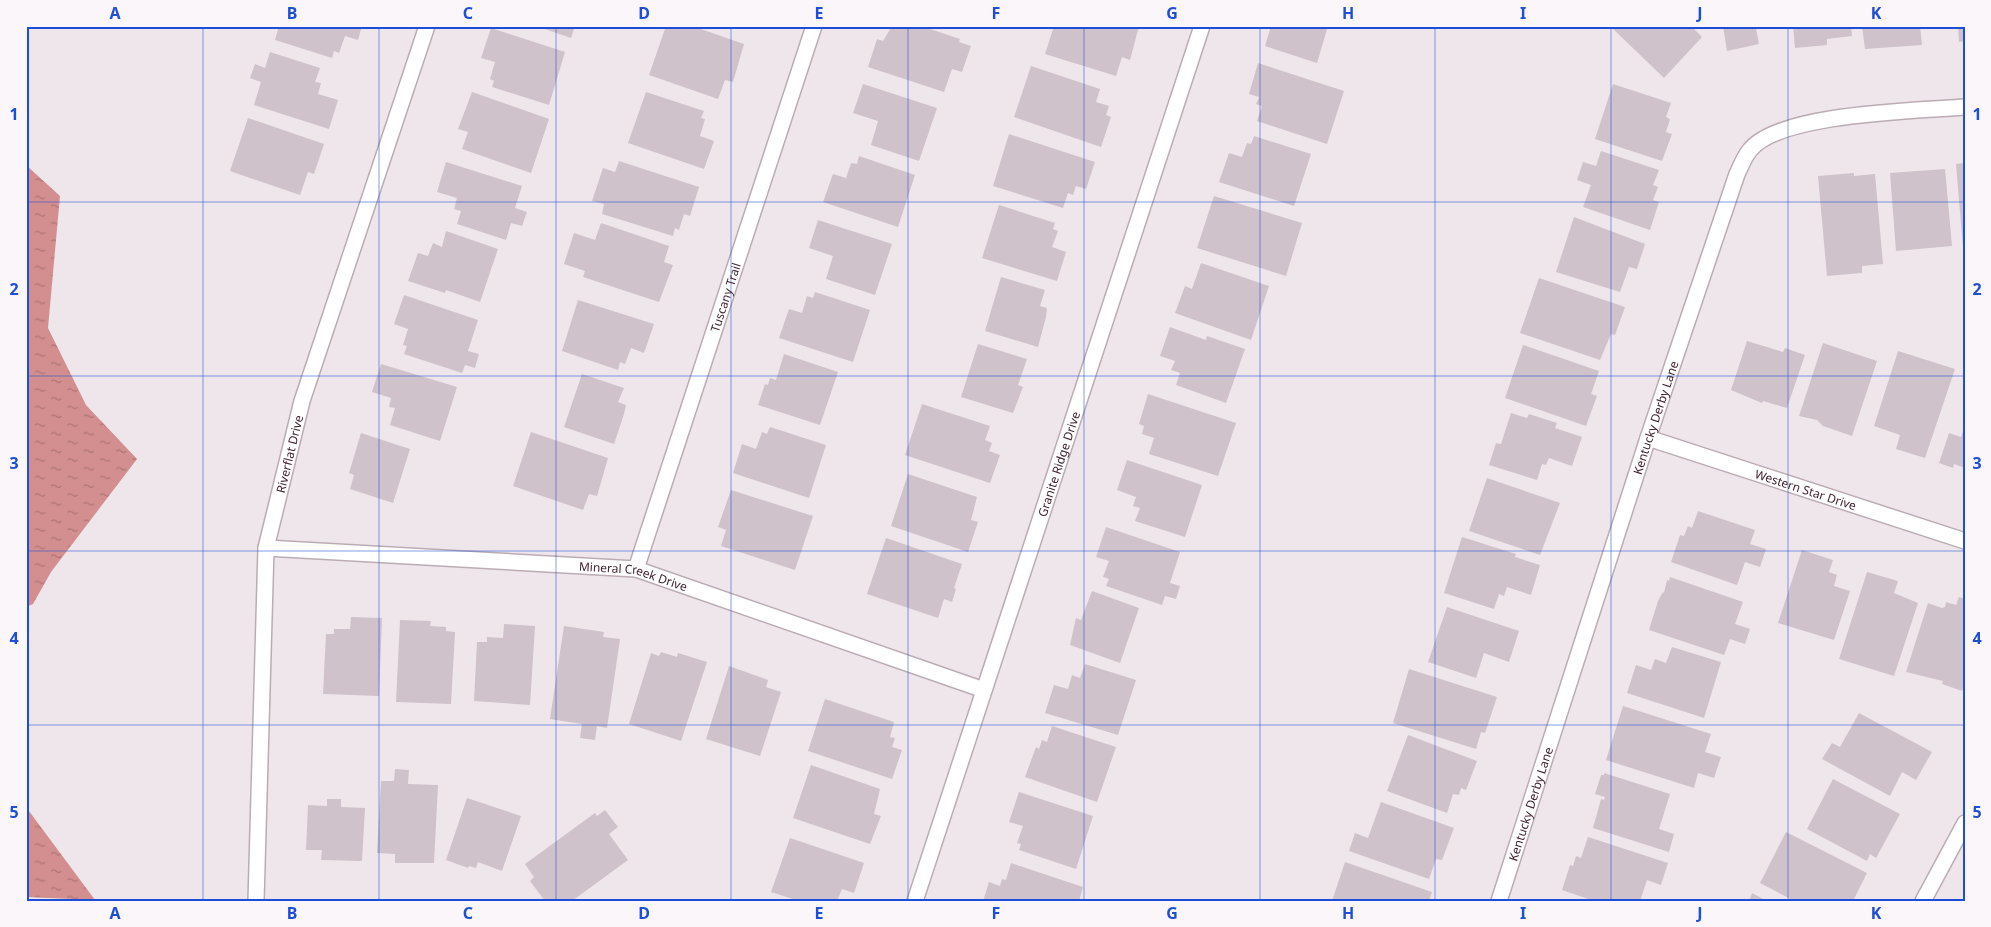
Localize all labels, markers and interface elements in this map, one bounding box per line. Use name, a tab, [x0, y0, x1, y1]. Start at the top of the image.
text: A	[109, 2, 121, 24]
text: B	[287, 2, 297, 24]
text: C	[463, 2, 473, 24]
text: D	[638, 2, 650, 24]
text: E	[815, 2, 824, 24]
text: F	[992, 2, 1000, 24]
text: G	[1166, 2, 1178, 24]
text: H	[1342, 2, 1354, 24]
text: I	[1520, 2, 1526, 24]
text: J	[1695, 2, 1703, 24]
text: K	[1871, 2, 1882, 24]
text: 1	[9, 103, 19, 125]
text: 1	[1972, 103, 1982, 125]
street label: Tuscany Trail	[706, 260, 744, 334]
text: 2	[9, 278, 19, 300]
text: 2	[1972, 278, 1982, 300]
street label: Kentucky Derby Lane	[1628, 358, 1682, 477]
street label: Granite Ridge Drive	[1033, 409, 1084, 519]
street label: Riverflat Drive	[271, 413, 307, 495]
text: 3	[9, 452, 19, 474]
text: 3	[1972, 452, 1982, 474]
street label: Western Star Drive	[1753, 465, 1859, 514]
street label: Mineral Creek Drive	[578, 557, 690, 595]
text: 4	[9, 627, 19, 649]
text: 4	[1972, 627, 1982, 649]
street label: Kentucky Derby Lane	[1504, 744, 1557, 863]
text: 5	[9, 801, 19, 823]
text: 5	[1972, 801, 1982, 823]
text: A	[109, 902, 121, 924]
text: B	[287, 902, 297, 924]
text: C	[463, 902, 473, 924]
text: D	[638, 902, 650, 924]
text: E	[815, 902, 824, 924]
text: F	[992, 902, 1000, 924]
text: G	[1166, 902, 1178, 924]
text: H	[1342, 902, 1354, 924]
text: I	[1520, 902, 1526, 924]
text: J	[1695, 902, 1703, 924]
text: K	[1871, 902, 1882, 924]

